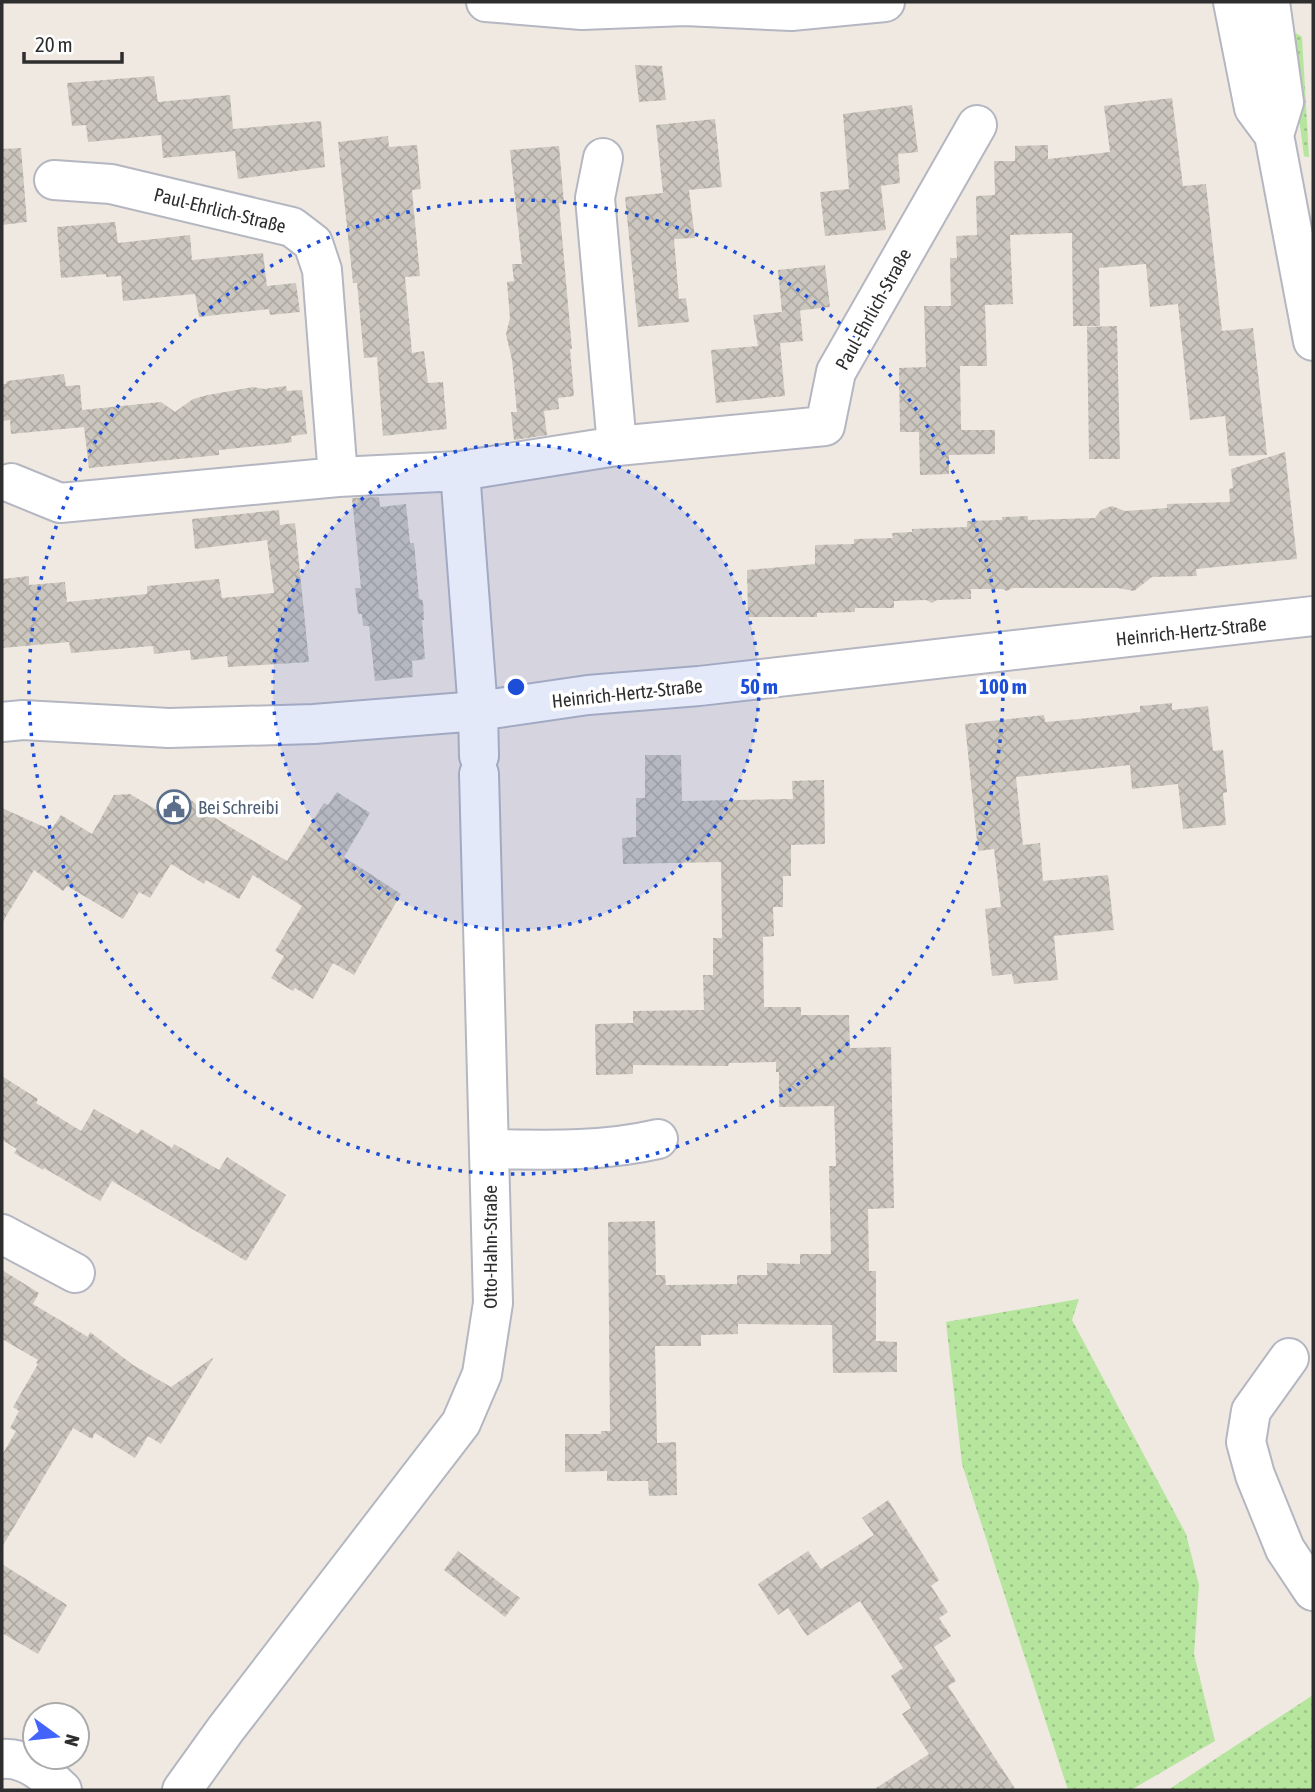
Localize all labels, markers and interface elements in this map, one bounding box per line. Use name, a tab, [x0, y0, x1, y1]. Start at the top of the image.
scale bar	[24, 21, 122, 65]
text: 20 m	[35, 32, 73, 56]
street label: Paul-Ehrlich-Straße	[152, 183, 288, 237]
street label: Paul-Ehrlich-Straße	[831, 245, 915, 373]
street label: Heinrich-Hertz-Straße	[1115, 612, 1267, 650]
street label: Heinrich-Hertz-Straße	[551, 674, 703, 712]
text: 50 m	[740, 674, 778, 698]
text: 100 m	[979, 674, 1027, 698]
centre of rings	[504, 675, 528, 699]
public building icon: Bei Schreibi	[155, 788, 193, 826]
place label: Bei Schreibi	[198, 796, 279, 818]
street label: Otto-Hahn-Straße	[479, 1185, 501, 1309]
north arrow	[21, 1701, 91, 1771]
text: N	[60, 1732, 84, 1749]

